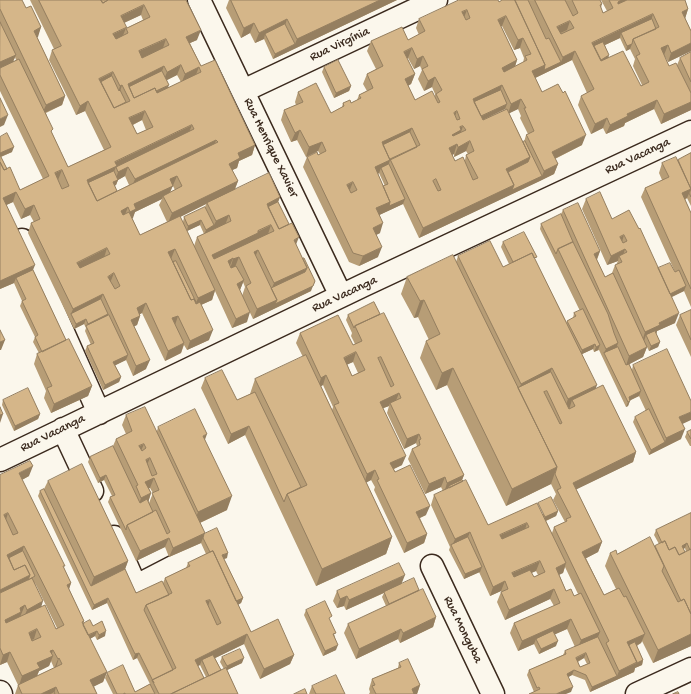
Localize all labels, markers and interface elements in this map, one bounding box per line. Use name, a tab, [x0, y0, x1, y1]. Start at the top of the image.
street label: Rua Virgínia	[308, 24, 372, 66]
street label: Rua Henrique Xavier	[239, 96, 301, 200]
street label: Rua Vacanga	[603, 135, 673, 179]
street label: Rua Vacanga	[310, 273, 380, 317]
street label: Rua Vacanga	[18, 412, 88, 456]
street label: Rua Monguba	[439, 594, 485, 666]

